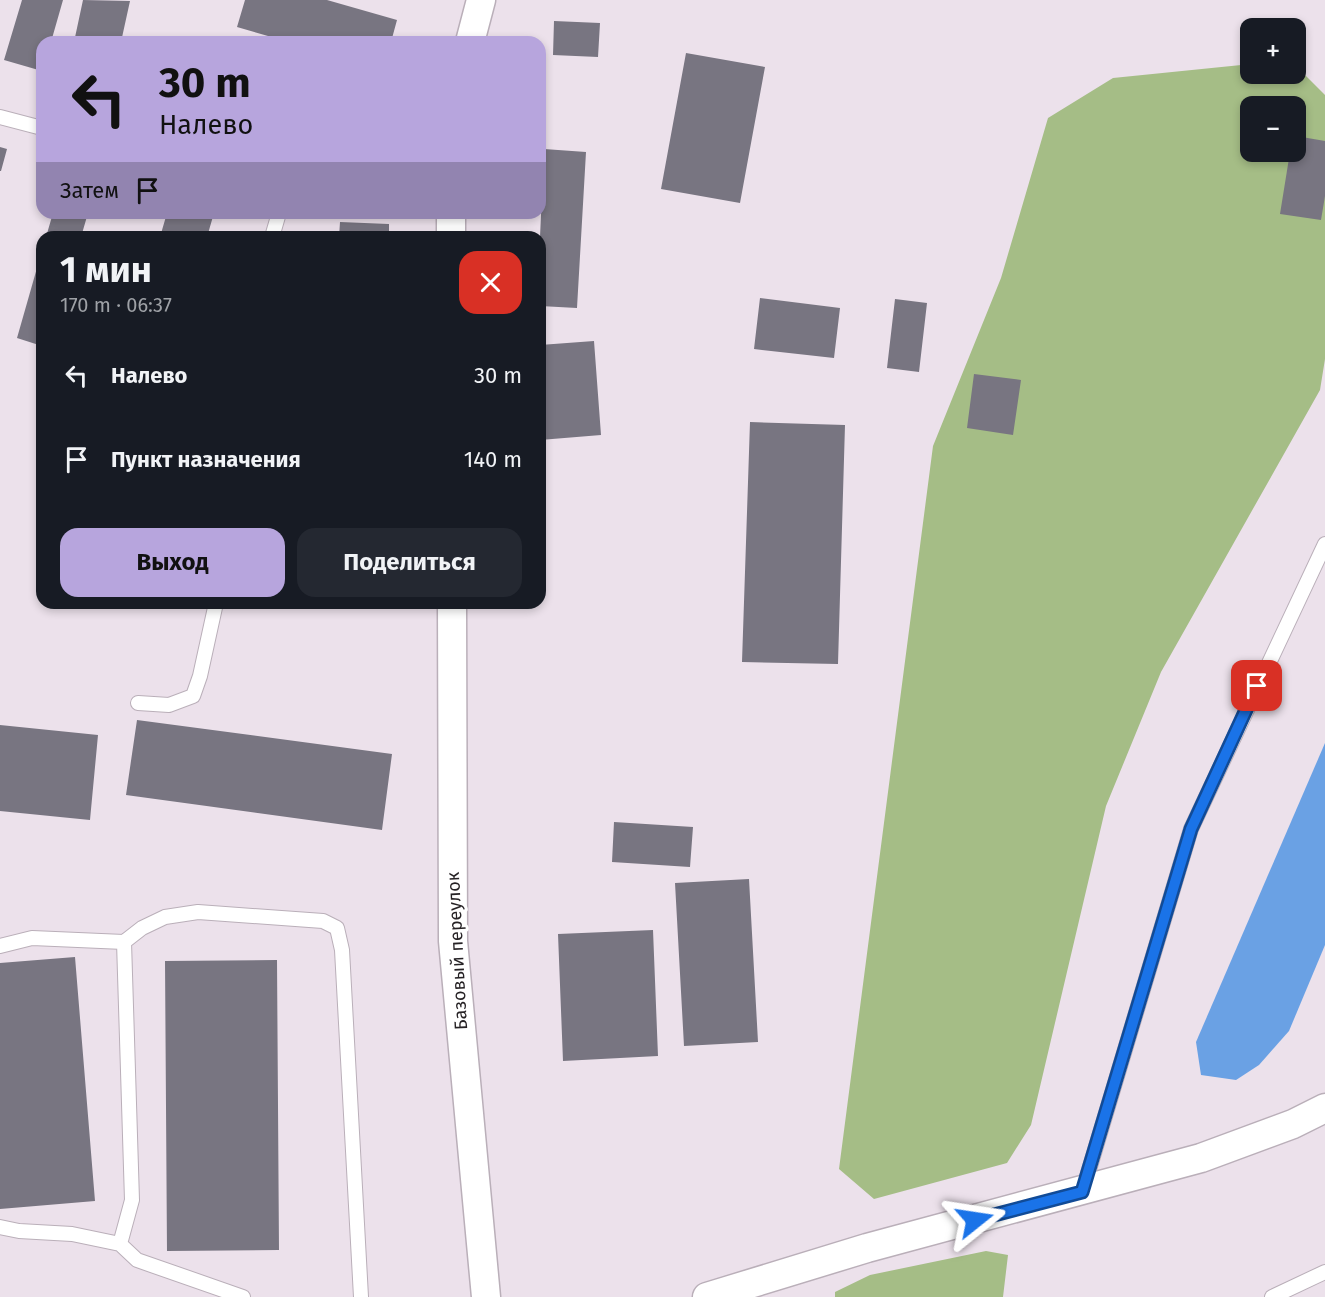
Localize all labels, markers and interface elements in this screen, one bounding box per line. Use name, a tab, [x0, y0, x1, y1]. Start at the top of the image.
map controls	[1240, 18, 1306, 162]
button: +	[1240, 18, 1306, 84]
text: 30 m	[159, 58, 251, 108]
icon: left	[60, 60, 138, 138]
button: −	[1240, 96, 1306, 162]
text: Налево	[159, 109, 253, 141]
icon: arrive	[131, 174, 164, 207]
text: Затем	[60, 177, 119, 204]
text: 1 мин	[60, 248, 152, 292]
button: close	[459, 251, 522, 314]
text: 170 m · 06:37	[60, 293, 172, 317]
icon: left	[60, 359, 93, 392]
text: Налево	[111, 362, 187, 389]
text: 30 m	[474, 362, 522, 389]
icon: arrive	[60, 443, 93, 476]
text: Пункт назначения	[111, 446, 301, 473]
text: 140 m	[464, 446, 522, 473]
button: Выход	[60, 528, 285, 597]
button: Поделиться	[297, 528, 522, 597]
pin	[1231, 660, 1282, 711]
icon: arrive	[1240, 669, 1273, 702]
street label: Базовый переулок	[442, 871, 472, 1031]
position arrow	[943, 1188, 1007, 1252]

